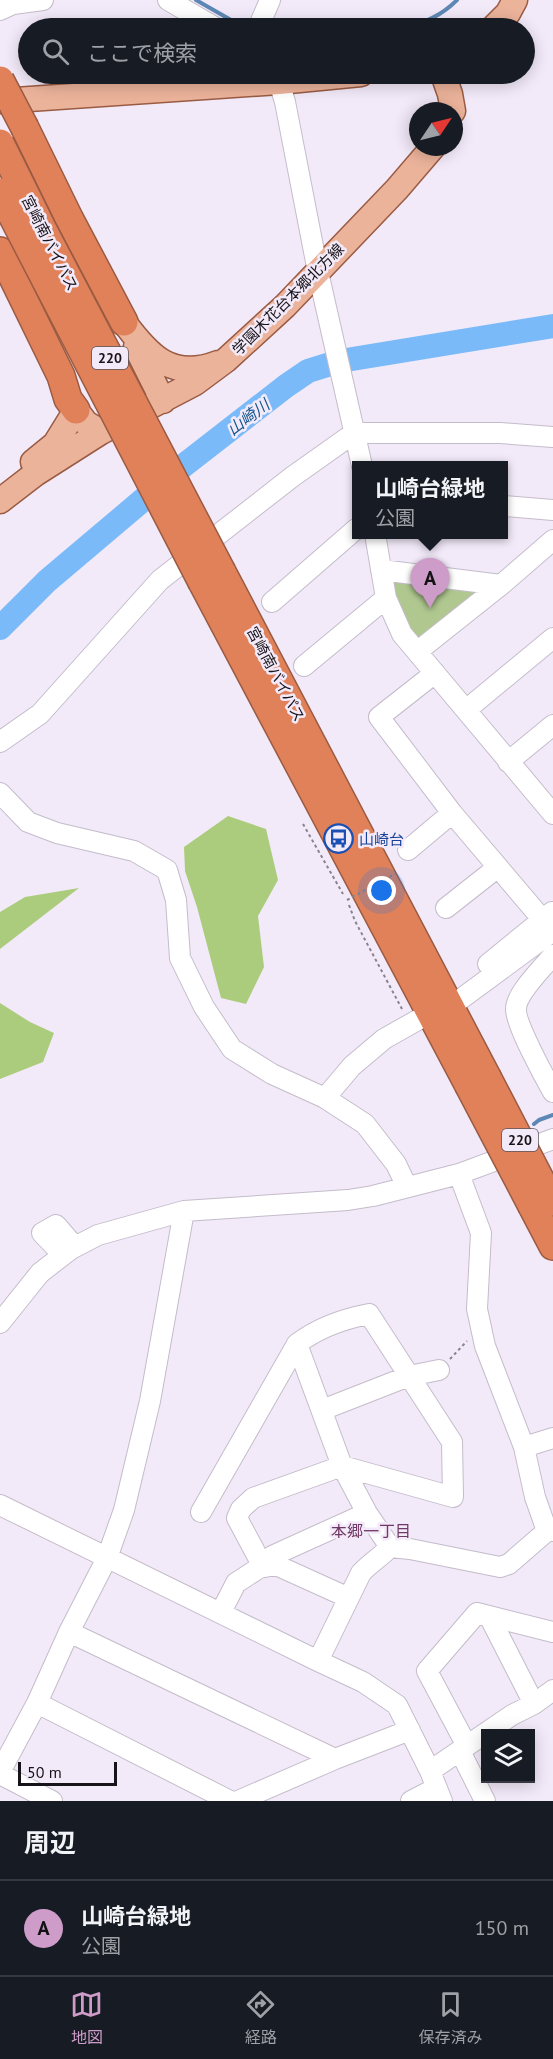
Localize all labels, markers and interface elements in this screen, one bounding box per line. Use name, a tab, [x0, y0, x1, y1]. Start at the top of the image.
search box	[18, 18, 535, 84]
icon: search	[39, 35, 72, 68]
text: ここで検索	[87, 39, 197, 67]
north arrow	[409, 102, 463, 156]
street label: 宮崎南バイパス	[18, 192, 82, 294]
street label: 学園木花台本郷北方線	[228, 239, 348, 359]
road number: 220	[92, 347, 128, 369]
water label: 山崎川	[223, 393, 275, 439]
popup	[352, 461, 508, 539]
text: 山崎台緑地	[375, 474, 485, 502]
text: 公園	[375, 505, 415, 531]
pin: A	[410, 558, 450, 608]
street label: 宮崎南バイパス	[243, 623, 309, 725]
bus stop icon: 山崎台	[322, 823, 354, 855]
place label: 山崎台	[359, 830, 404, 849]
your location	[367, 876, 396, 905]
road number: 220	[502, 1129, 538, 1151]
district label: 本郷一丁目	[331, 1521, 411, 1541]
map controls	[481, 1729, 535, 1783]
button: layers	[481, 1729, 535, 1783]
scale bar	[18, 1759, 117, 1786]
text: 50 m	[27, 1762, 62, 1782]
text: 周辺	[24, 1826, 76, 1859]
text: 山崎台緑地	[81, 1902, 191, 1930]
text: A	[37, 1915, 50, 1941]
text: 150 m	[475, 1915, 529, 1941]
text: 公園	[81, 1933, 121, 1959]
tab: 地図	[70, 1988, 103, 2048]
tab: 経路	[244, 1988, 277, 2048]
tab: 保存済み	[418, 1988, 482, 2048]

